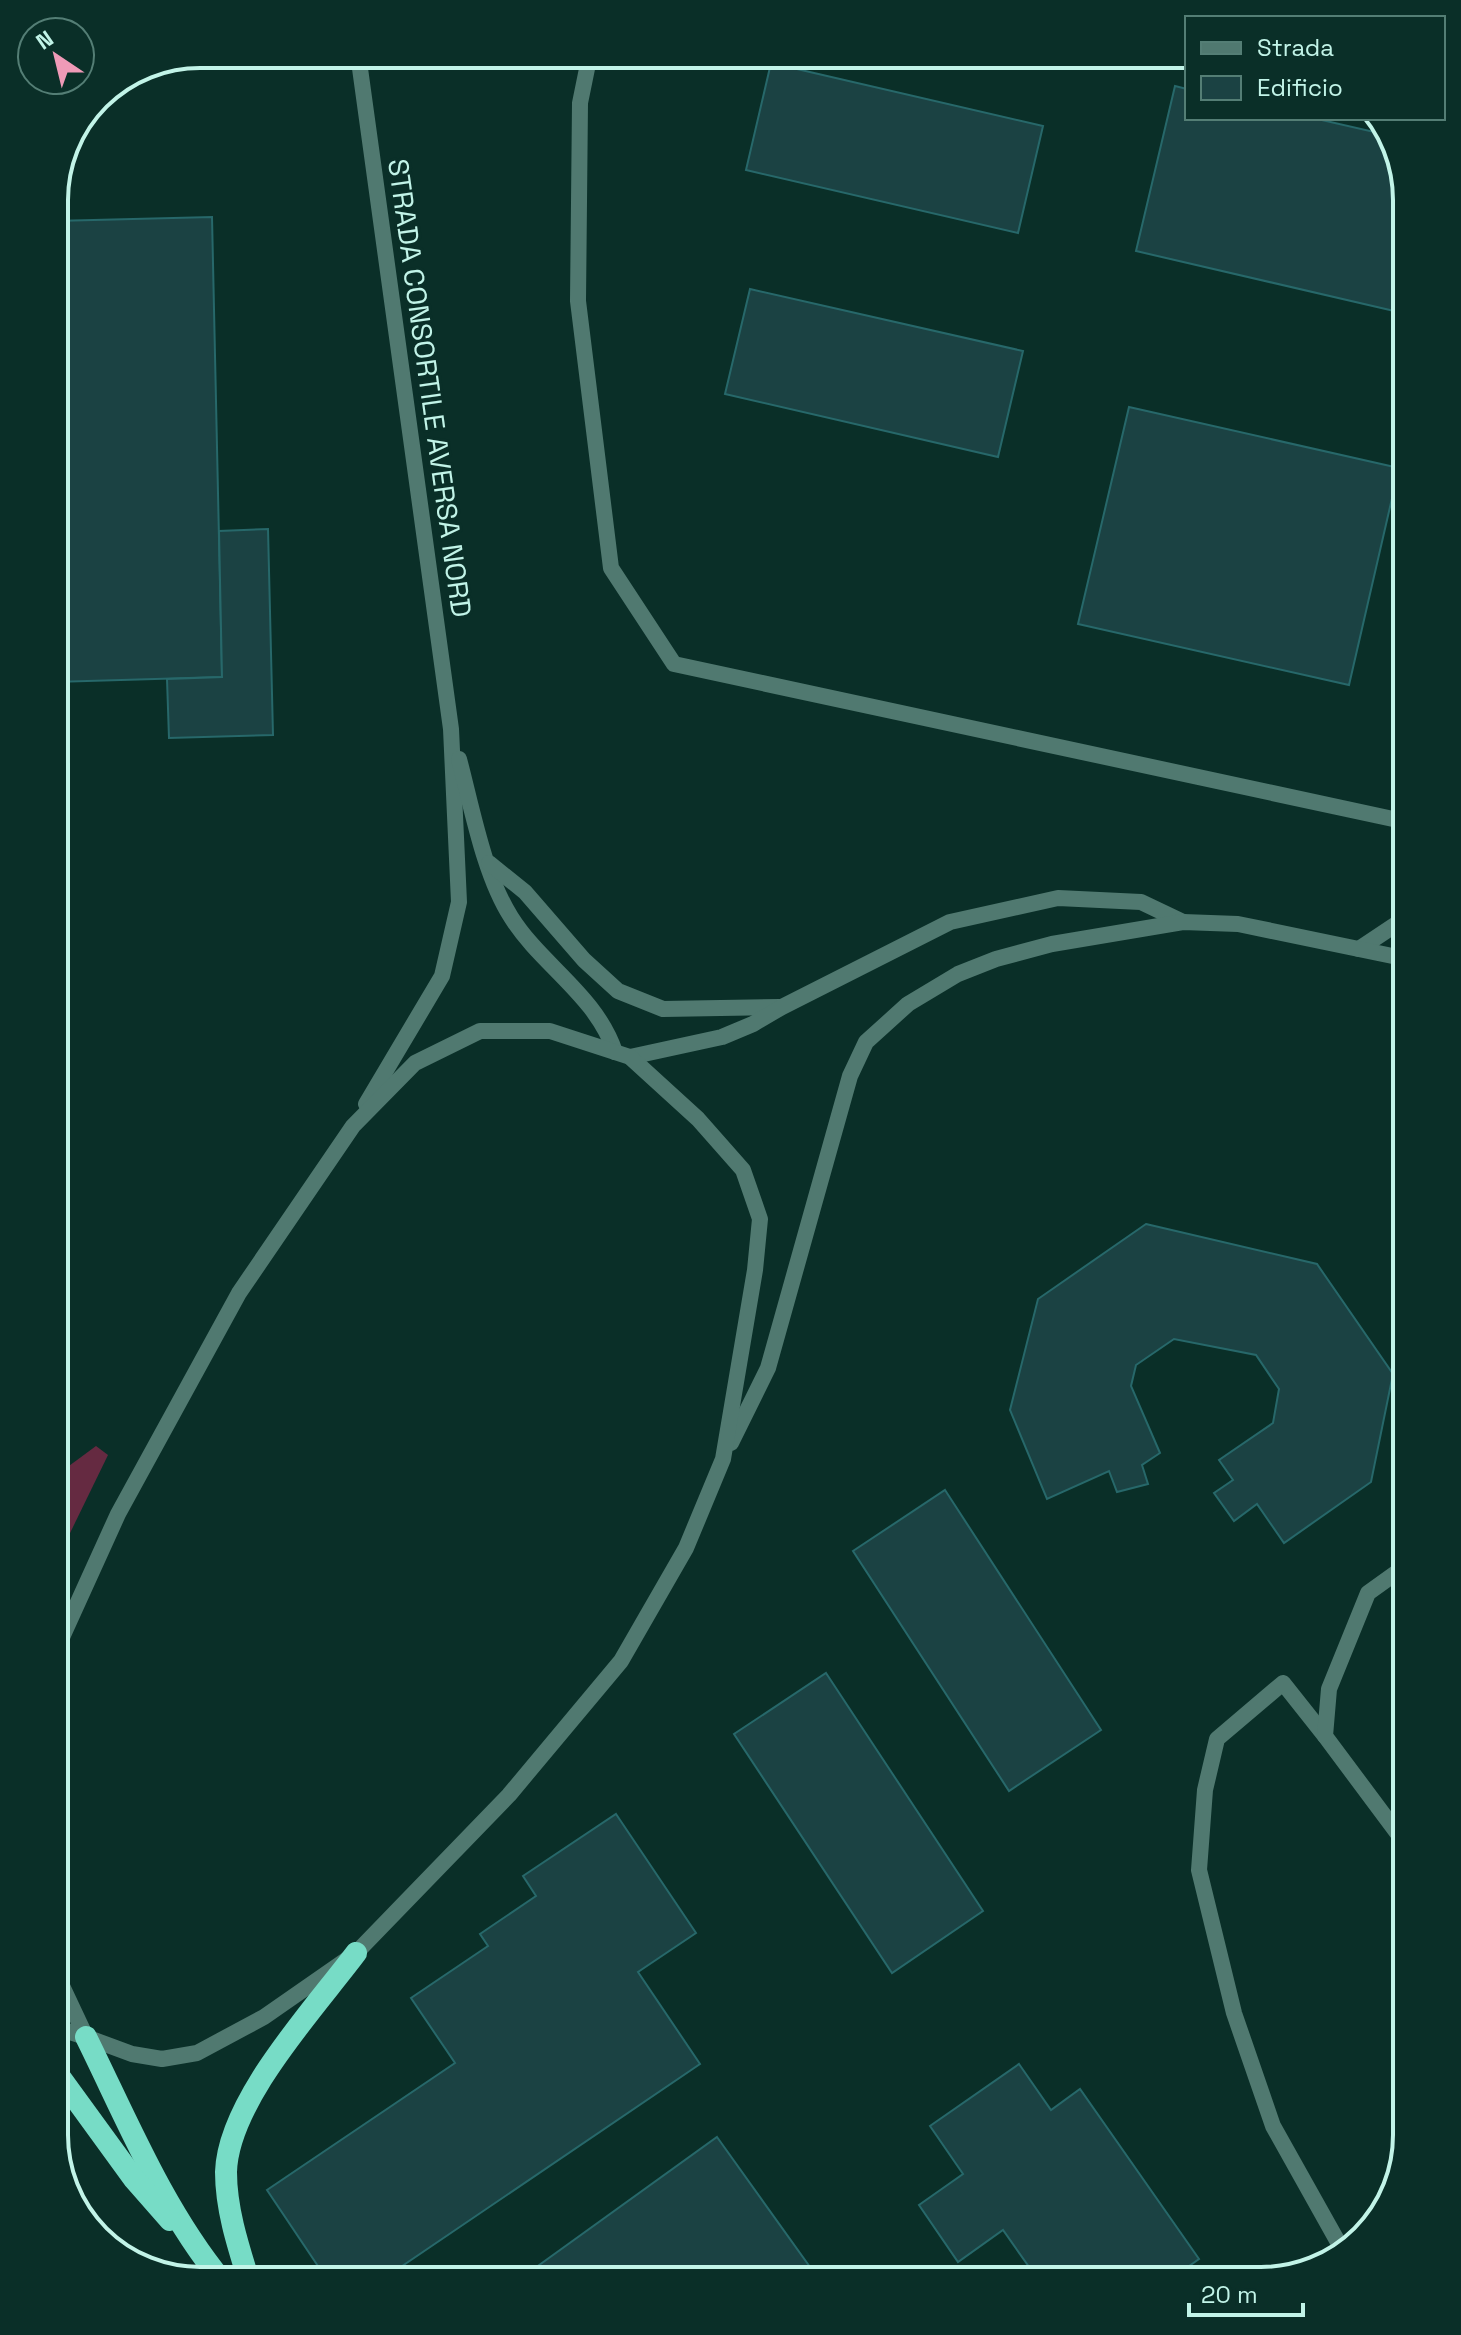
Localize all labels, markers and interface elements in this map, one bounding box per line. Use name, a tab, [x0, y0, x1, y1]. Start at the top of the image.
north arrow	[16, 16, 96, 96]
legend	[1185, 16, 1445, 120]
text: N	[30, 24, 59, 55]
text: Strada	[1257, 32, 1334, 63]
text: Edificio	[1257, 72, 1343, 103]
street label: STRADA CONSORTILE AVERSA NORD	[380, 156, 480, 620]
scale bar	[1189, 2267, 1303, 2317]
text: 20 m	[1201, 2279, 1258, 2310]

